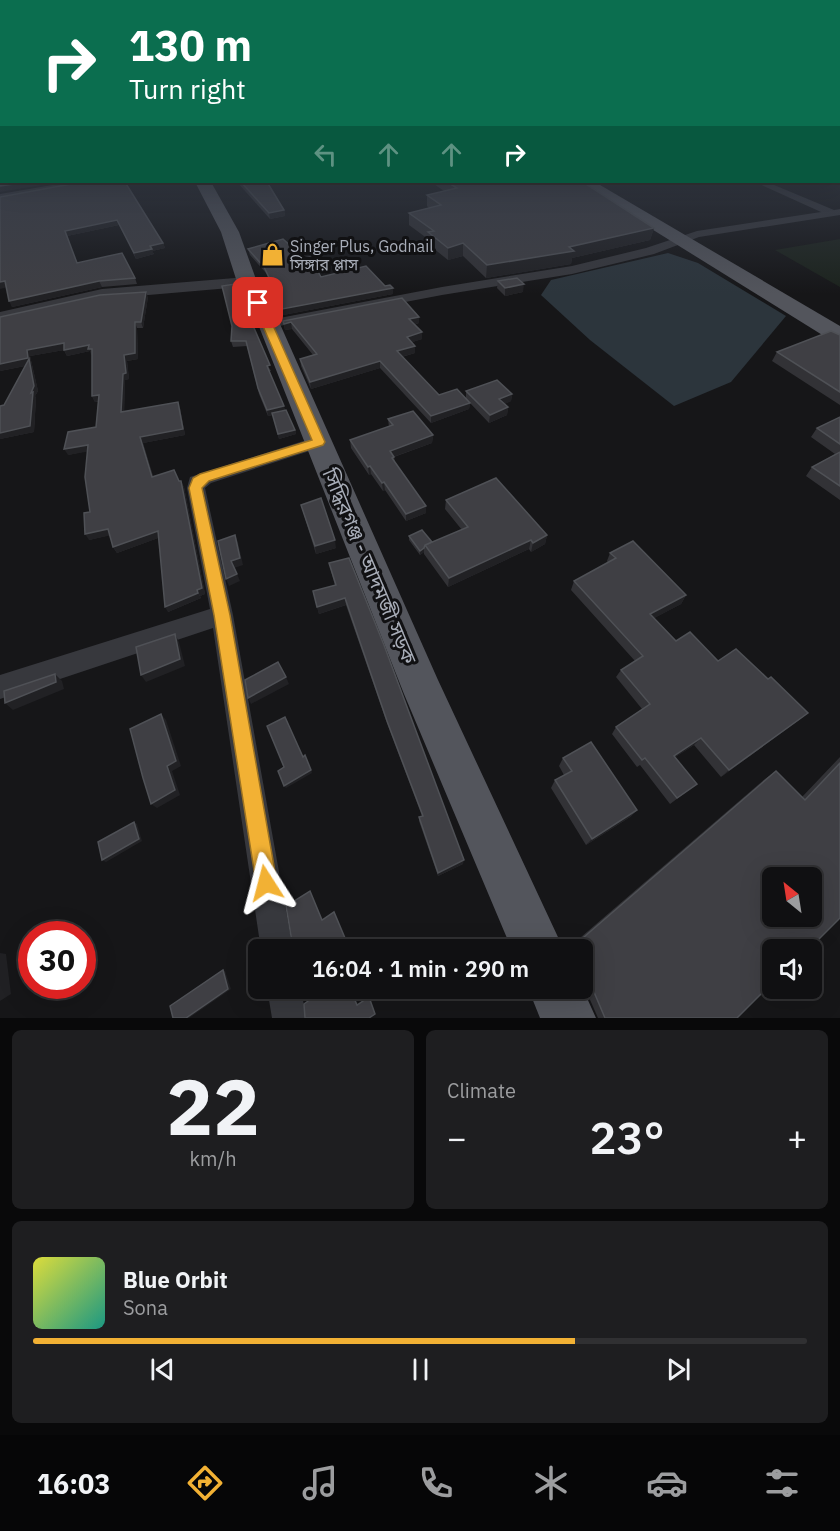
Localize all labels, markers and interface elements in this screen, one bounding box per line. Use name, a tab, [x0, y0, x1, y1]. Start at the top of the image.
text: 130 m	[129, 18, 252, 73]
icon: right	[30, 24, 108, 102]
text: Turn right	[129, 71, 246, 106]
icon: left	[309, 138, 342, 171]
icon: ahead	[372, 138, 405, 171]
icon: ahead	[435, 138, 468, 171]
icon: right	[498, 138, 531, 171]
place label: Singer Plus, Godnail সিঙ্গার প্লাস	[289, 236, 434, 274]
shop icon: Singer Plus, Godnail সিঙ্গার প্লাস	[259, 242, 285, 268]
pin	[232, 277, 283, 328]
icon: arrive	[241, 286, 274, 319]
street label: সিদ্ধিরগঞ্জ - আদমজী সড়ক	[316, 463, 424, 669]
position arrow	[234, 851, 298, 915]
north arrow	[762, 867, 822, 927]
map controls	[762, 867, 822, 999]
speed limit sign: 30	[18, 921, 96, 999]
button: sound	[762, 939, 822, 999]
text: 16:04 · 1 min · 290 m	[312, 954, 529, 983]
text: 22	[166, 1055, 260, 1156]
text: Climate	[447, 1077, 516, 1104]
text: 23°	[589, 1108, 665, 1166]
text: −	[447, 1116, 467, 1159]
text: +	[787, 1116, 807, 1159]
text: km/h	[189, 1145, 237, 1172]
text: Blue Orbit	[123, 1265, 228, 1294]
text: Sona	[123, 1294, 168, 1321]
icon: previous	[146, 1353, 179, 1386]
icon: pause	[404, 1353, 437, 1386]
icon: next	[662, 1353, 695, 1386]
icon: directions	[184, 1462, 226, 1504]
icon: music	[299, 1462, 341, 1504]
icon: phone	[415, 1462, 457, 1504]
icon: climate	[530, 1462, 572, 1504]
icon: car	[646, 1462, 688, 1504]
icon: filters	[761, 1462, 803, 1504]
text: 16:03	[37, 1466, 110, 1501]

